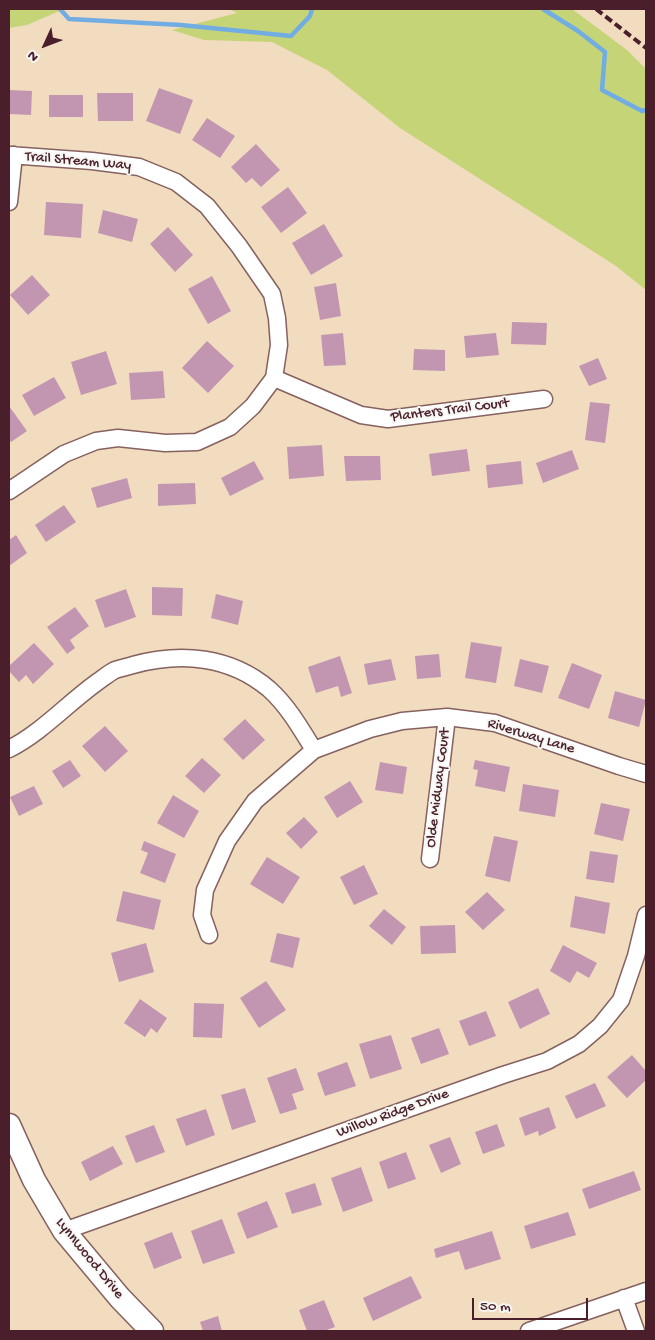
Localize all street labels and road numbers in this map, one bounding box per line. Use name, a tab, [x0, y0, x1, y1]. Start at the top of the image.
street label: Trail Stream Way	[24, 148, 132, 176]
street label: Planters Trail Court	[390, 395, 510, 427]
street label: Riverway Lane	[485, 715, 577, 759]
street label: Olde Midway Court	[423, 727, 455, 849]
street label: Willow Ridge Drive	[334, 1085, 452, 1143]
street label: Lynnwood Drive	[51, 1215, 127, 1303]

